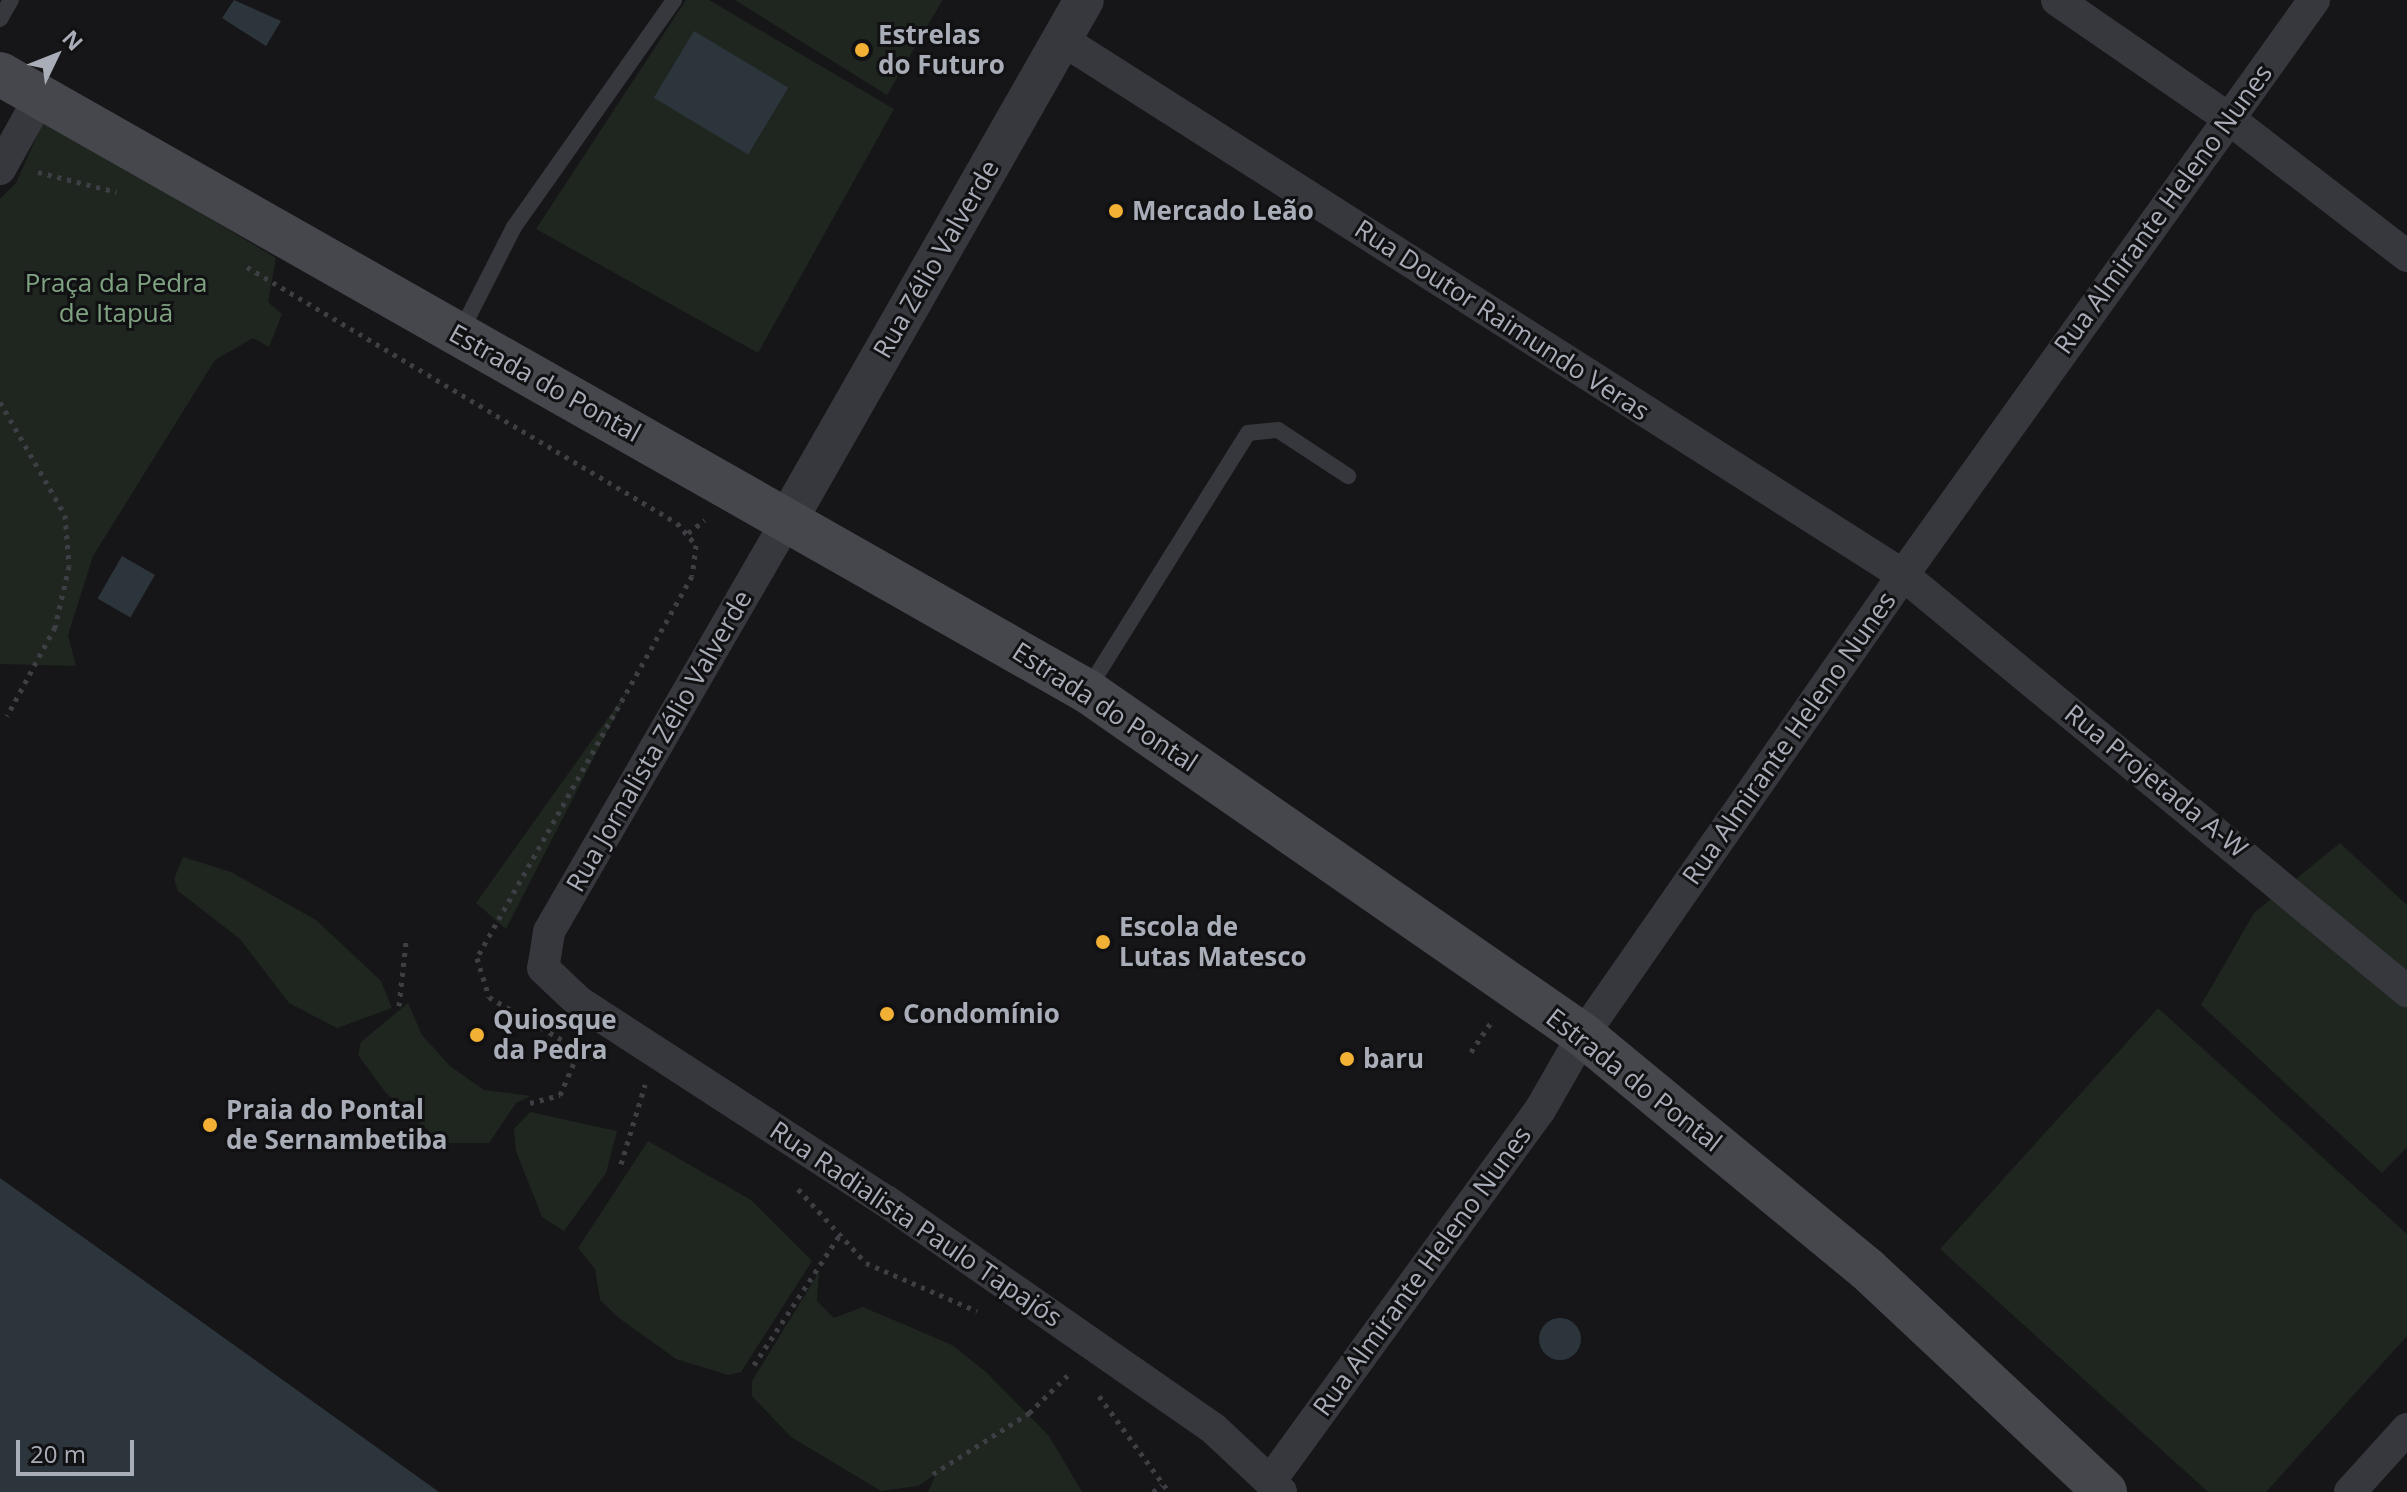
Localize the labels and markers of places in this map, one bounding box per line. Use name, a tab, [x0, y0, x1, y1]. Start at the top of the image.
place label: Estrelas do Futuro	[878, 19, 1005, 80]
marker: Estrelas do Futuro	[853, 41, 871, 59]
place label: Mercado Leão	[1132, 195, 1314, 227]
marker: Mercado Leão	[1107, 202, 1125, 220]
place label: Escola de Lutas Matesco	[1119, 911, 1307, 972]
marker: Escola de Lutas Matesco	[1094, 933, 1112, 951]
place label: Condomínio	[903, 998, 1060, 1030]
place label: Quiosque da Pedra	[493, 1004, 617, 1066]
marker: Condomínio	[878, 1005, 896, 1023]
marker: Quiosque da Pedra	[468, 1026, 486, 1044]
place label: baru	[1363, 1043, 1424, 1075]
marker: baru	[1338, 1050, 1356, 1068]
place label: Praia do Pontal de Sernambetiba	[226, 1094, 448, 1156]
marker: Praia do Pontal de Sernambetiba	[201, 1116, 219, 1134]

